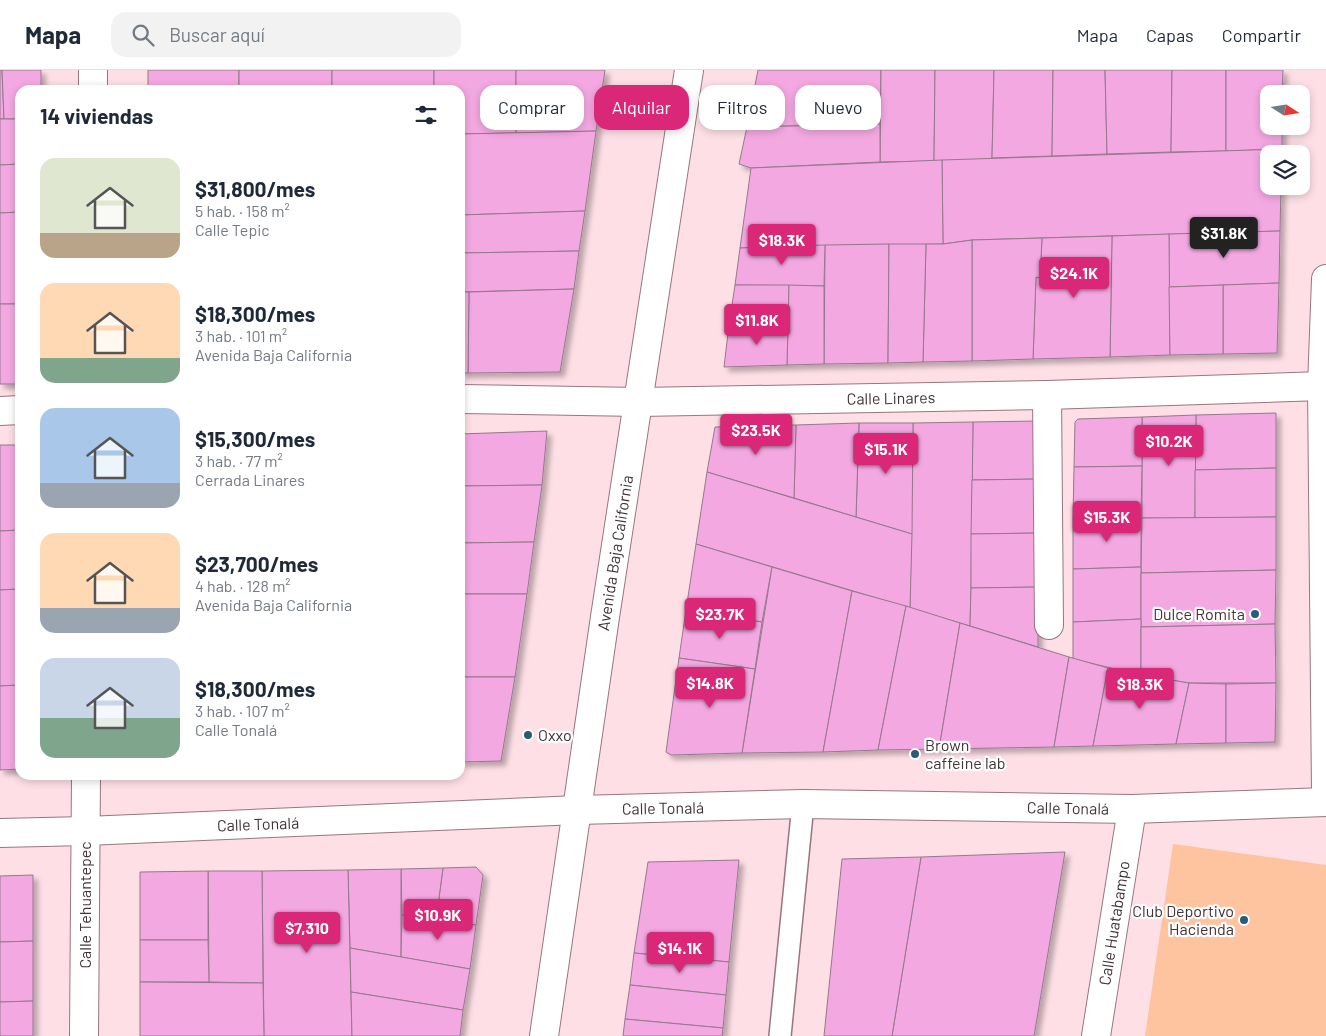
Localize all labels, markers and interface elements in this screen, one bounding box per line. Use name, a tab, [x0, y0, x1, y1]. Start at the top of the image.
search box	[111, 12, 461, 57]
text: Mapa	[25, 20, 81, 49]
icon: search	[129, 21, 157, 49]
text: Buscar aquí	[169, 23, 265, 46]
text: Mapa	[1077, 24, 1118, 46]
text: Capas	[1146, 24, 1194, 46]
text: Compartir	[1222, 24, 1301, 46]
chip: Comprar	[480, 85, 584, 130]
chip: Alquilar	[594, 85, 689, 130]
chip: Filtros	[699, 85, 785, 130]
chip: Nuevo	[795, 85, 881, 130]
north arrow	[1260, 85, 1310, 135]
map controls	[1260, 85, 1310, 195]
icon: filters	[412, 101, 440, 129]
text: 14 viviendas	[40, 103, 153, 128]
button: layers	[1260, 145, 1310, 195]
text: $31,800/mes	[195, 176, 315, 201]
icon: home	[80, 178, 140, 238]
text: 5 hab. · 158 m²	[195, 201, 290, 220]
pin: $31.8K	[1183, 216, 1265, 259]
text: Calle Tepic	[195, 220, 270, 239]
text: $31.8K	[1201, 223, 1247, 242]
pin: $18.3K	[741, 224, 823, 266]
text: $18.3K	[759, 230, 805, 249]
pin: $24.1K	[1033, 256, 1115, 299]
text: $24.1K	[1050, 263, 1098, 282]
text: $18,300/mes	[195, 301, 315, 326]
icon: home	[80, 303, 140, 363]
pin: $11.8K	[716, 304, 798, 346]
text: $11.8K	[735, 310, 779, 329]
text: 3 hab. · 101 m²	[195, 326, 287, 345]
text: Avenida Baja California	[195, 345, 352, 364]
street label: Calle Linares	[847, 387, 935, 408]
pin: $23.5K	[715, 414, 797, 456]
text: $23.5K	[731, 420, 781, 439]
pin: $10.2K	[1128, 424, 1210, 467]
text: $15,300/mes	[195, 426, 315, 451]
icon: home	[80, 428, 140, 488]
text: $10.2K	[1145, 431, 1193, 450]
pin: $15.1K	[845, 432, 927, 475]
text: $15.1K	[864, 439, 908, 458]
text: 3 hab. · 77 m²	[195, 451, 283, 470]
text: Cerrada Linares	[195, 470, 305, 489]
street label: Avenida Baja California	[593, 474, 636, 632]
pin: $15.3K	[1066, 500, 1148, 543]
text: $15.3K	[1084, 507, 1130, 526]
text: $23,700/mes	[195, 551, 318, 576]
icon: home	[80, 553, 140, 613]
text: 4 hab. · 128 m²	[195, 576, 291, 595]
text: Avenida Baja California	[195, 595, 352, 614]
pin: $23.7K	[679, 598, 761, 640]
text: $23.7K	[696, 604, 744, 623]
place label: Dulce Romita	[1153, 604, 1245, 623]
marker: Dulce Romita	[1249, 608, 1261, 620]
pin: $14.8K	[669, 666, 751, 709]
pin: $18.3K	[1099, 668, 1181, 710]
text: $14.8K	[686, 673, 734, 692]
text: $18.3K	[1117, 674, 1163, 693]
text: $18,300/mes	[195, 676, 315, 701]
icon: home	[80, 678, 140, 738]
text: 3 hab. · 107 m²	[195, 701, 290, 720]
text: Calle Tonalá	[195, 720, 277, 739]
place label: Oxxo	[538, 725, 572, 744]
marker: Oxxo	[522, 729, 534, 741]
place label: Brown caffeine lab	[925, 735, 1006, 772]
marker: Brown caffeine lab	[909, 748, 921, 760]
street label: Calle Tonalá	[622, 797, 704, 818]
street label: Calle Tonalá	[1027, 797, 1109, 818]
street label: Calle Tonalá	[217, 813, 299, 834]
street label: Calle Tehuantepec	[75, 841, 94, 969]
street label: Calle Huatabampo	[1094, 859, 1133, 986]
pin: $10.9K	[397, 898, 479, 941]
place label: Club Deportivo Hacienda	[1132, 901, 1234, 938]
text: $10.9K	[415, 905, 461, 924]
pin: $7,310	[266, 912, 348, 954]
marker: Club Deportivo Hacienda	[1238, 914, 1250, 926]
text: $7,310	[285, 918, 329, 937]
pin: $14.1K	[639, 932, 721, 974]
text: $14.1K	[658, 938, 702, 957]

